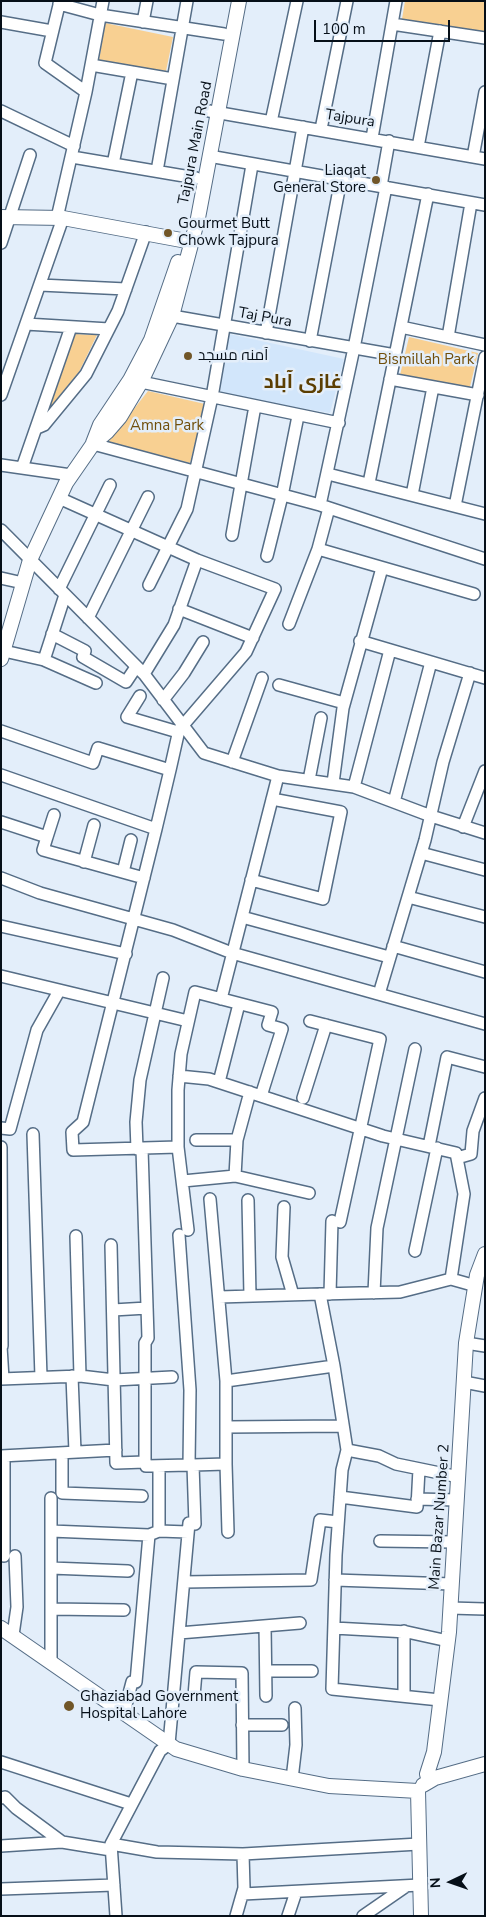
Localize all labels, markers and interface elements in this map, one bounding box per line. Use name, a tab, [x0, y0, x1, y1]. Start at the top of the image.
scale bar	[316, 10, 452, 42]
text: 100 m	[322, 19, 366, 39]
street label: Tajpura Main Road	[175, 80, 217, 206]
street label: Tajpura	[324, 106, 376, 132]
place label: Liaqat General Store	[273, 162, 366, 197]
marker: Liaqat General Store	[370, 174, 382, 186]
place label: Gourmet Butt Chowk Tajpura	[178, 215, 279, 250]
marker: Gourmet Butt Chowk Tajpura	[162, 227, 174, 239]
street label: Taj Pura	[237, 304, 293, 332]
place label: آمنہ مسجد	[198, 347, 268, 365]
marker: آمنہ مسجد	[182, 350, 194, 362]
park label: Bismillah Park	[378, 351, 474, 369]
district label: غازى آباد	[264, 371, 342, 395]
park label: Amna Park	[130, 417, 204, 435]
street label: Main Bazar Number 2	[426, 1444, 454, 1590]
place label: Ghaziabad Government Hospital Lahore	[80, 1688, 238, 1723]
marker: Ghaziabad Government Hospital Lahore	[62, 1699, 76, 1713]
north arrow	[426, 1857, 476, 1907]
text: N	[426, 1877, 445, 1889]

